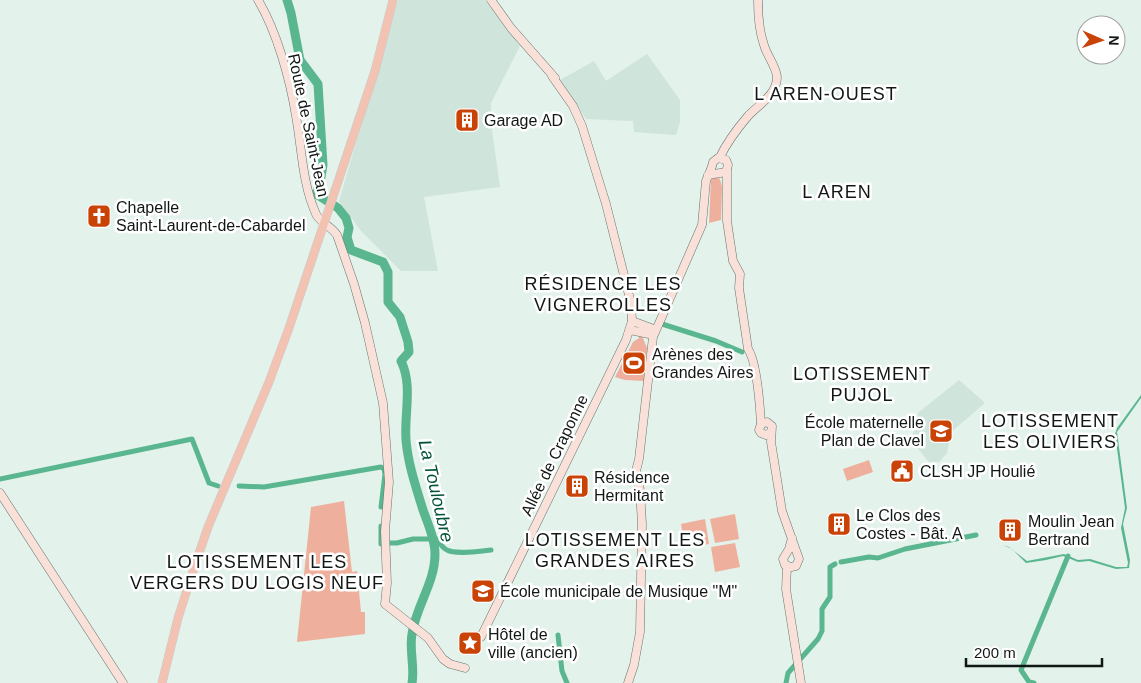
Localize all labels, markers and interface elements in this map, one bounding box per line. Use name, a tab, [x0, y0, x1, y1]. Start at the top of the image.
north arrow	[1076, 15, 1126, 65]
text: N	[1106, 35, 1122, 46]
street label: Route de Saint-Jean	[285, 52, 332, 198]
district label: L AREN-OUEST	[754, 84, 898, 104]
building icon: Garage AD	[454, 107, 480, 133]
place label: Garage AD	[484, 112, 563, 129]
district label: L AREN	[802, 182, 872, 202]
place label: Chapelle Saint-Laurent-de-Cabardel	[116, 199, 305, 234]
church icon: Chapelle Saint-Laurent-de-Cabardel	[86, 203, 112, 229]
district label: RÉSIDENCE LES VIGNEROLLES	[524, 274, 682, 315]
place label: Arènes des Grandes Aires	[652, 346, 753, 381]
sports icon: Arènes des Grandes Aires	[621, 350, 647, 376]
district label: LOTISSEMENT PUJOL	[793, 364, 931, 405]
street label: Allée de Craponne	[518, 392, 591, 519]
district label: LOTISSEMENT LES OLIVIERS	[981, 411, 1119, 452]
place label: École maternelle Plan de Clavel	[805, 413, 924, 449]
school or university icon: École maternelle Plan de Clavel	[928, 418, 954, 444]
water label: La Touloubre	[415, 438, 457, 544]
public building icon: CLSH JP Houlié	[889, 458, 915, 484]
place label: CLSH JP Houlié	[920, 463, 1035, 480]
place label: Résidence Hermitant	[594, 469, 670, 504]
building icon: Résidence Hermitant	[564, 473, 590, 499]
place label: Le Clos des Costes - Bât. A	[856, 507, 963, 542]
building icon: Le Clos des Costes - Bât. A	[826, 511, 852, 537]
place label: Moulin Jean Bertrand	[1028, 513, 1114, 548]
building icon: Moulin Jean Bertrand	[997, 517, 1023, 543]
district label: LOTISSEMENT LES GRANDES AIRES	[525, 530, 705, 571]
district label: LOTISSEMENT LES VERGERS DU LOGIS NEUF	[130, 552, 384, 593]
school or university icon: École municipale de Musique "M"	[470, 578, 496, 604]
place label: École municipale de Musique "M"	[500, 582, 737, 600]
place label: Hôtel de ville (ancien)	[488, 626, 578, 661]
place icon: Hôtel de ville (ancien)	[457, 630, 483, 656]
scale bar	[966, 636, 1102, 668]
text: 200 m	[974, 644, 1016, 661]

